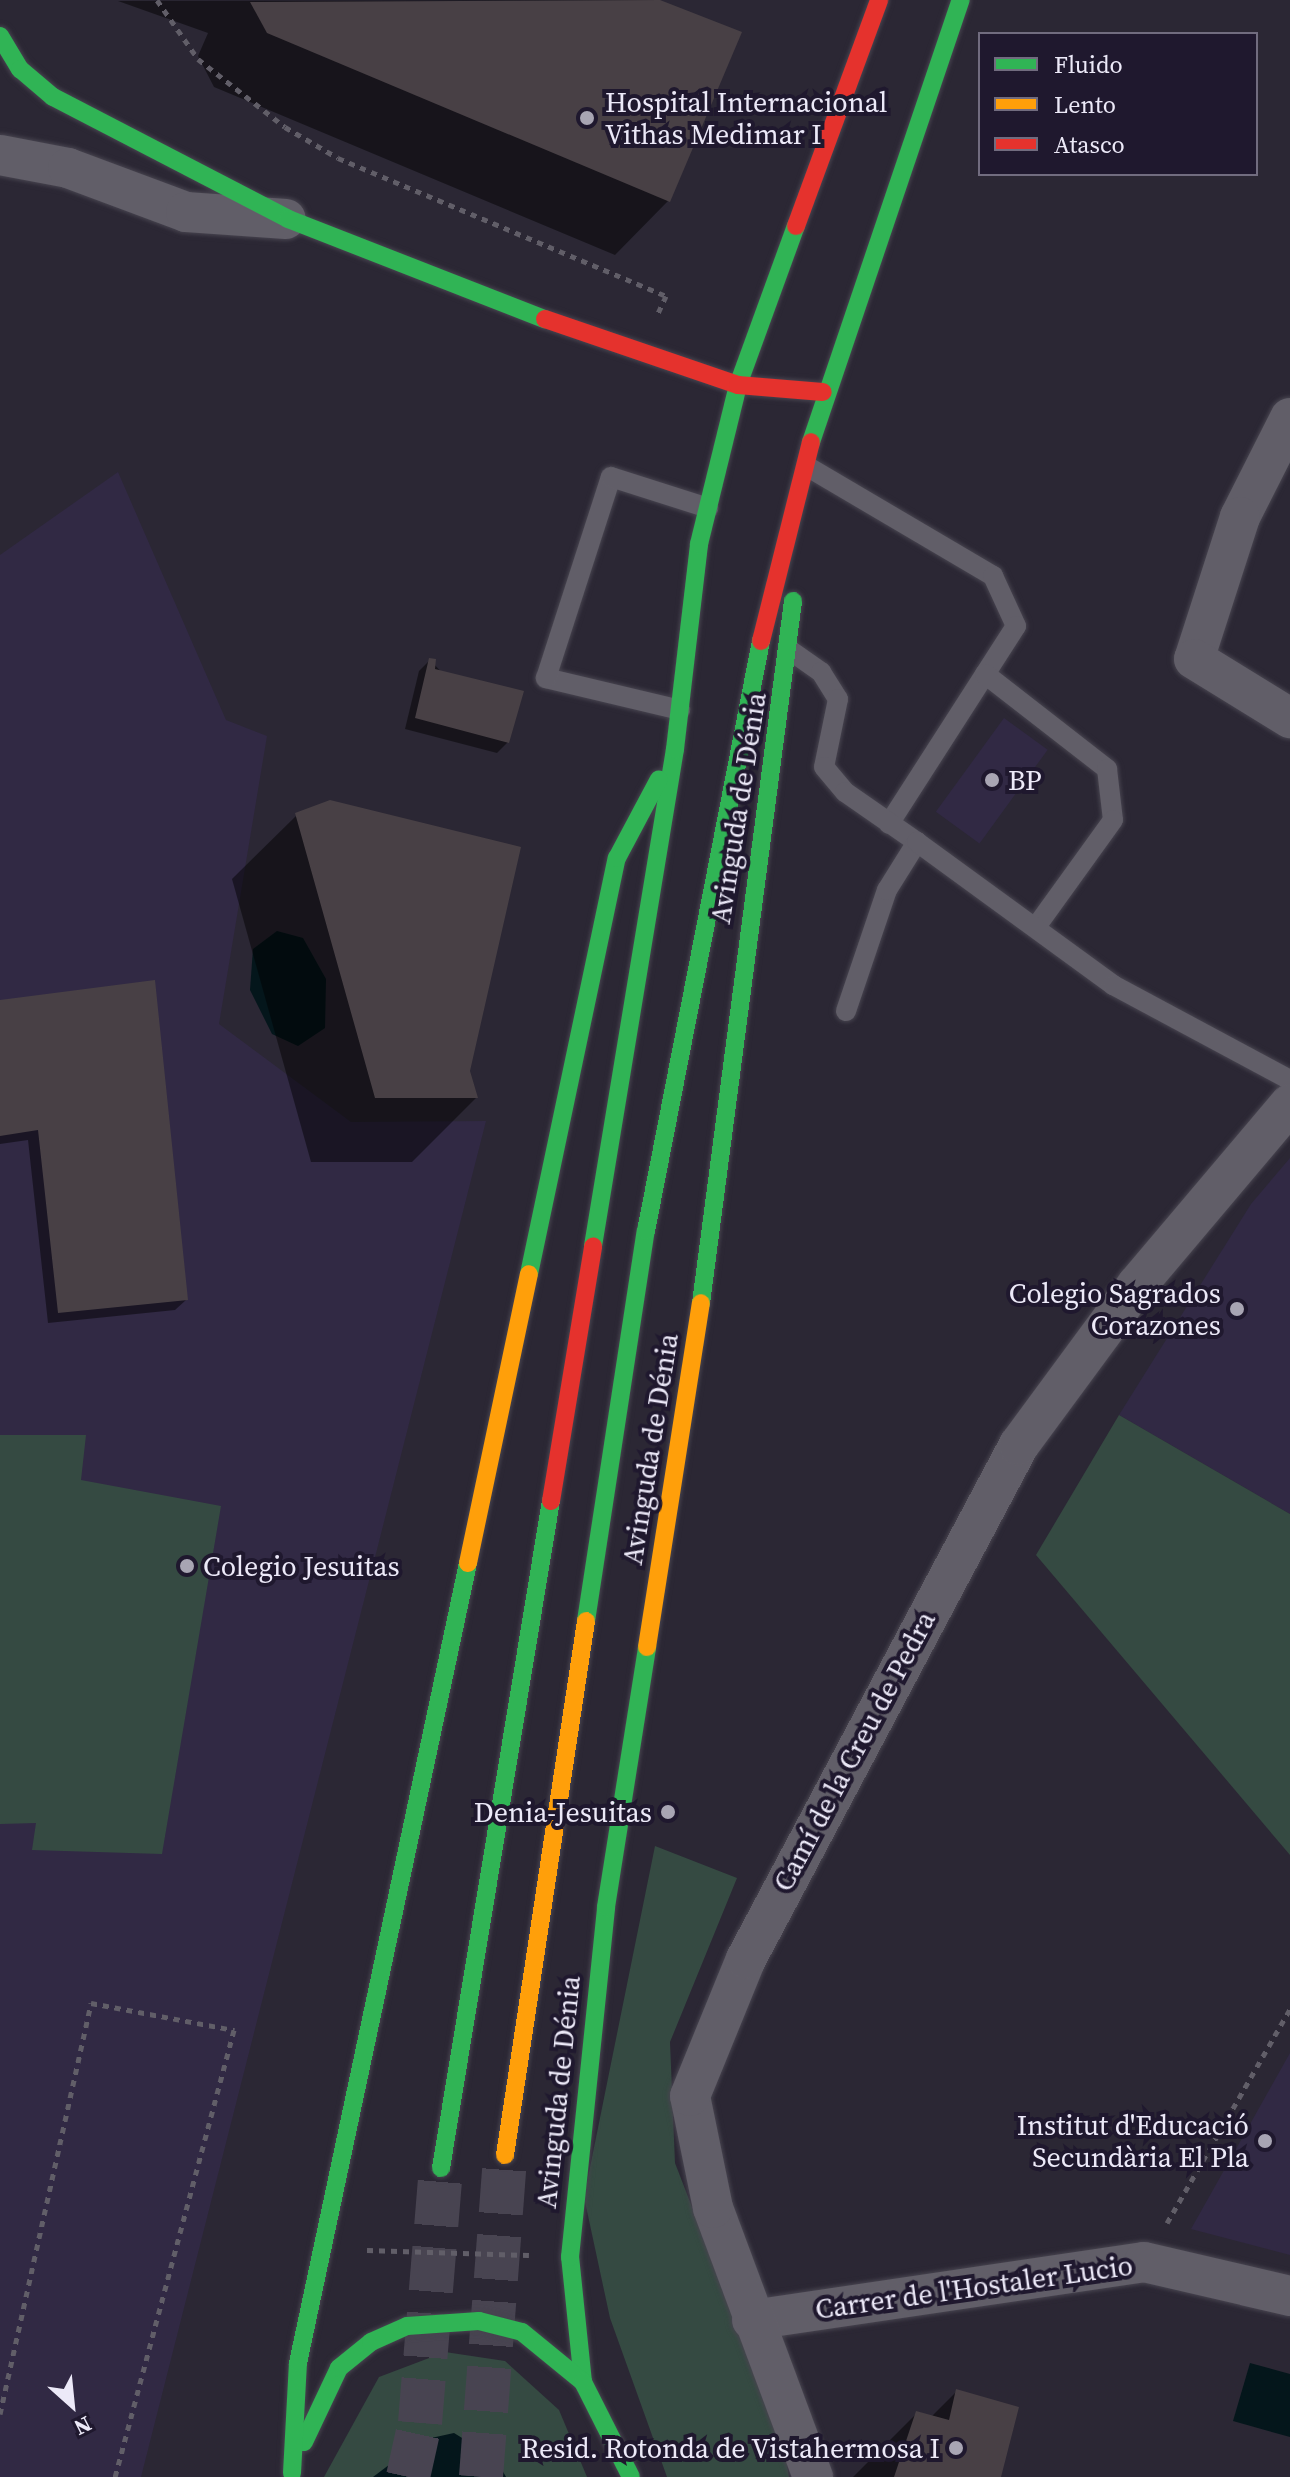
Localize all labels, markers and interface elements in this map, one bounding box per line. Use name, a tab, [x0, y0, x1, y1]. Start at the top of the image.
legend	[978, 32, 1258, 176]
text: Fluido	[1054, 48, 1123, 81]
place label: Hospital Internacional Vithas Medimar I	[605, 85, 887, 151]
text: Lento	[1054, 88, 1116, 121]
marker: Hospital Internacional Vithas Medimar I	[576, 107, 598, 129]
text: Atasco	[1054, 128, 1125, 161]
street label: Avinguda de Dénia	[703, 690, 773, 926]
place label: BP	[1008, 763, 1041, 797]
marker: BP	[983, 771, 1001, 789]
place label: Colegio Sagrados Corazones	[1009, 1276, 1221, 1342]
marker: Colegio Sagrados Corazones	[1228, 1300, 1246, 1318]
street label: Avinguda de Dénia	[615, 1331, 685, 1567]
place label: Colegio Jesuitas	[203, 1549, 400, 1583]
marker: Colegio Jesuitas	[178, 1557, 196, 1575]
street label: Camí de la Creu de Pedra	[766, 1605, 942, 1897]
place label: Denia-Jesuitas	[474, 1795, 652, 1829]
marker: Denia-Jesuitas	[659, 1803, 677, 1821]
street label: Avinguda de Dénia	[529, 1974, 587, 2210]
place label: Institut d'Educació Secundària El Pla	[1017, 2108, 1249, 2174]
marker: Institut d'Educació Secundària El Pla	[1256, 2132, 1274, 2150]
street label: Carrer de l'Hostaler Lucio	[813, 2248, 1135, 2326]
north arrow	[32, 2365, 112, 2445]
text: N	[69, 2409, 97, 2443]
place label: Resid. Rotonda de Vistahermosa I	[520, 2431, 940, 2465]
marker: Resid. Rotonda de Vistahermosa I	[947, 2439, 965, 2457]

